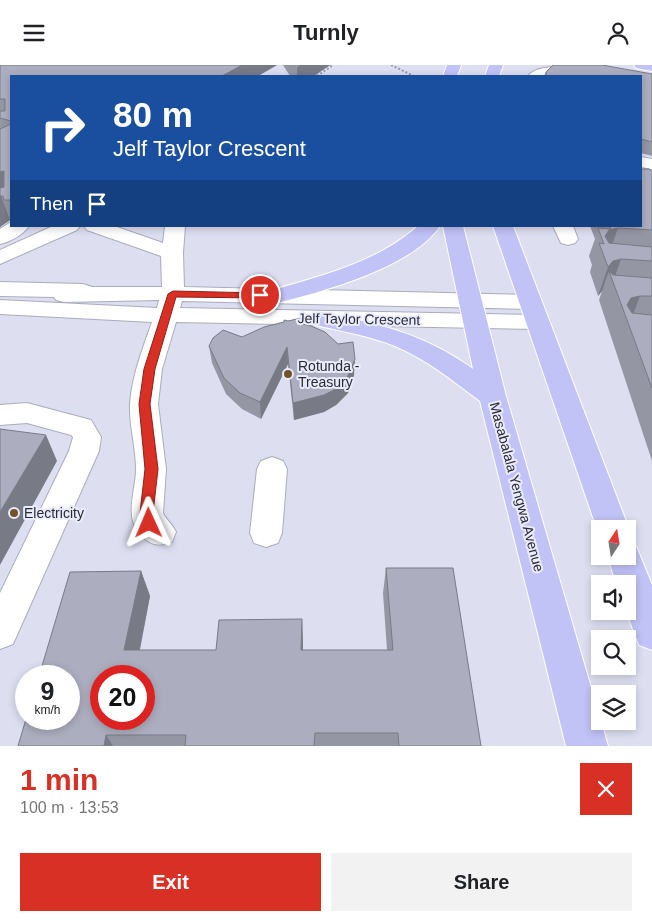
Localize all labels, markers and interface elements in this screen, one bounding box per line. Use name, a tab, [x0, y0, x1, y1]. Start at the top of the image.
icon: menu	[20, 19, 48, 47]
icon: person	[604, 19, 632, 47]
text: Turnly	[293, 20, 359, 45]
icon: right	[30, 95, 95, 160]
text: 80 m	[113, 95, 193, 134]
text: Jelf Taylor Crescent	[113, 136, 306, 161]
icon: arrive	[83, 190, 111, 218]
text: Then	[30, 193, 73, 214]
pin	[239, 274, 281, 316]
icon: arrive	[246, 281, 274, 309]
street label: Jelf Taylor Crescent	[298, 310, 421, 328]
place label: Rotunda - Treasury	[298, 358, 360, 390]
marker: Rotunda - Treasury	[282, 368, 294, 380]
street label: Masabalala Yengwa Avenue	[487, 400, 547, 574]
position arrow	[122, 496, 174, 548]
place label: Electricity	[24, 505, 84, 521]
marker: Electricity	[8, 507, 20, 519]
north arrow	[591, 520, 636, 565]
map controls	[591, 520, 636, 730]
button: sound	[591, 575, 636, 620]
button: search	[591, 630, 636, 675]
speed limit sign: 20	[90, 665, 155, 730]
text: 9	[41, 677, 54, 705]
button: layers	[591, 685, 636, 730]
text: km/h	[34, 703, 61, 717]
text: 1 min	[20, 763, 98, 796]
button: close	[580, 763, 632, 815]
text: 100 m · 13:53	[20, 799, 119, 816]
button: Exit	[20, 853, 321, 911]
button: Share	[331, 853, 632, 911]

